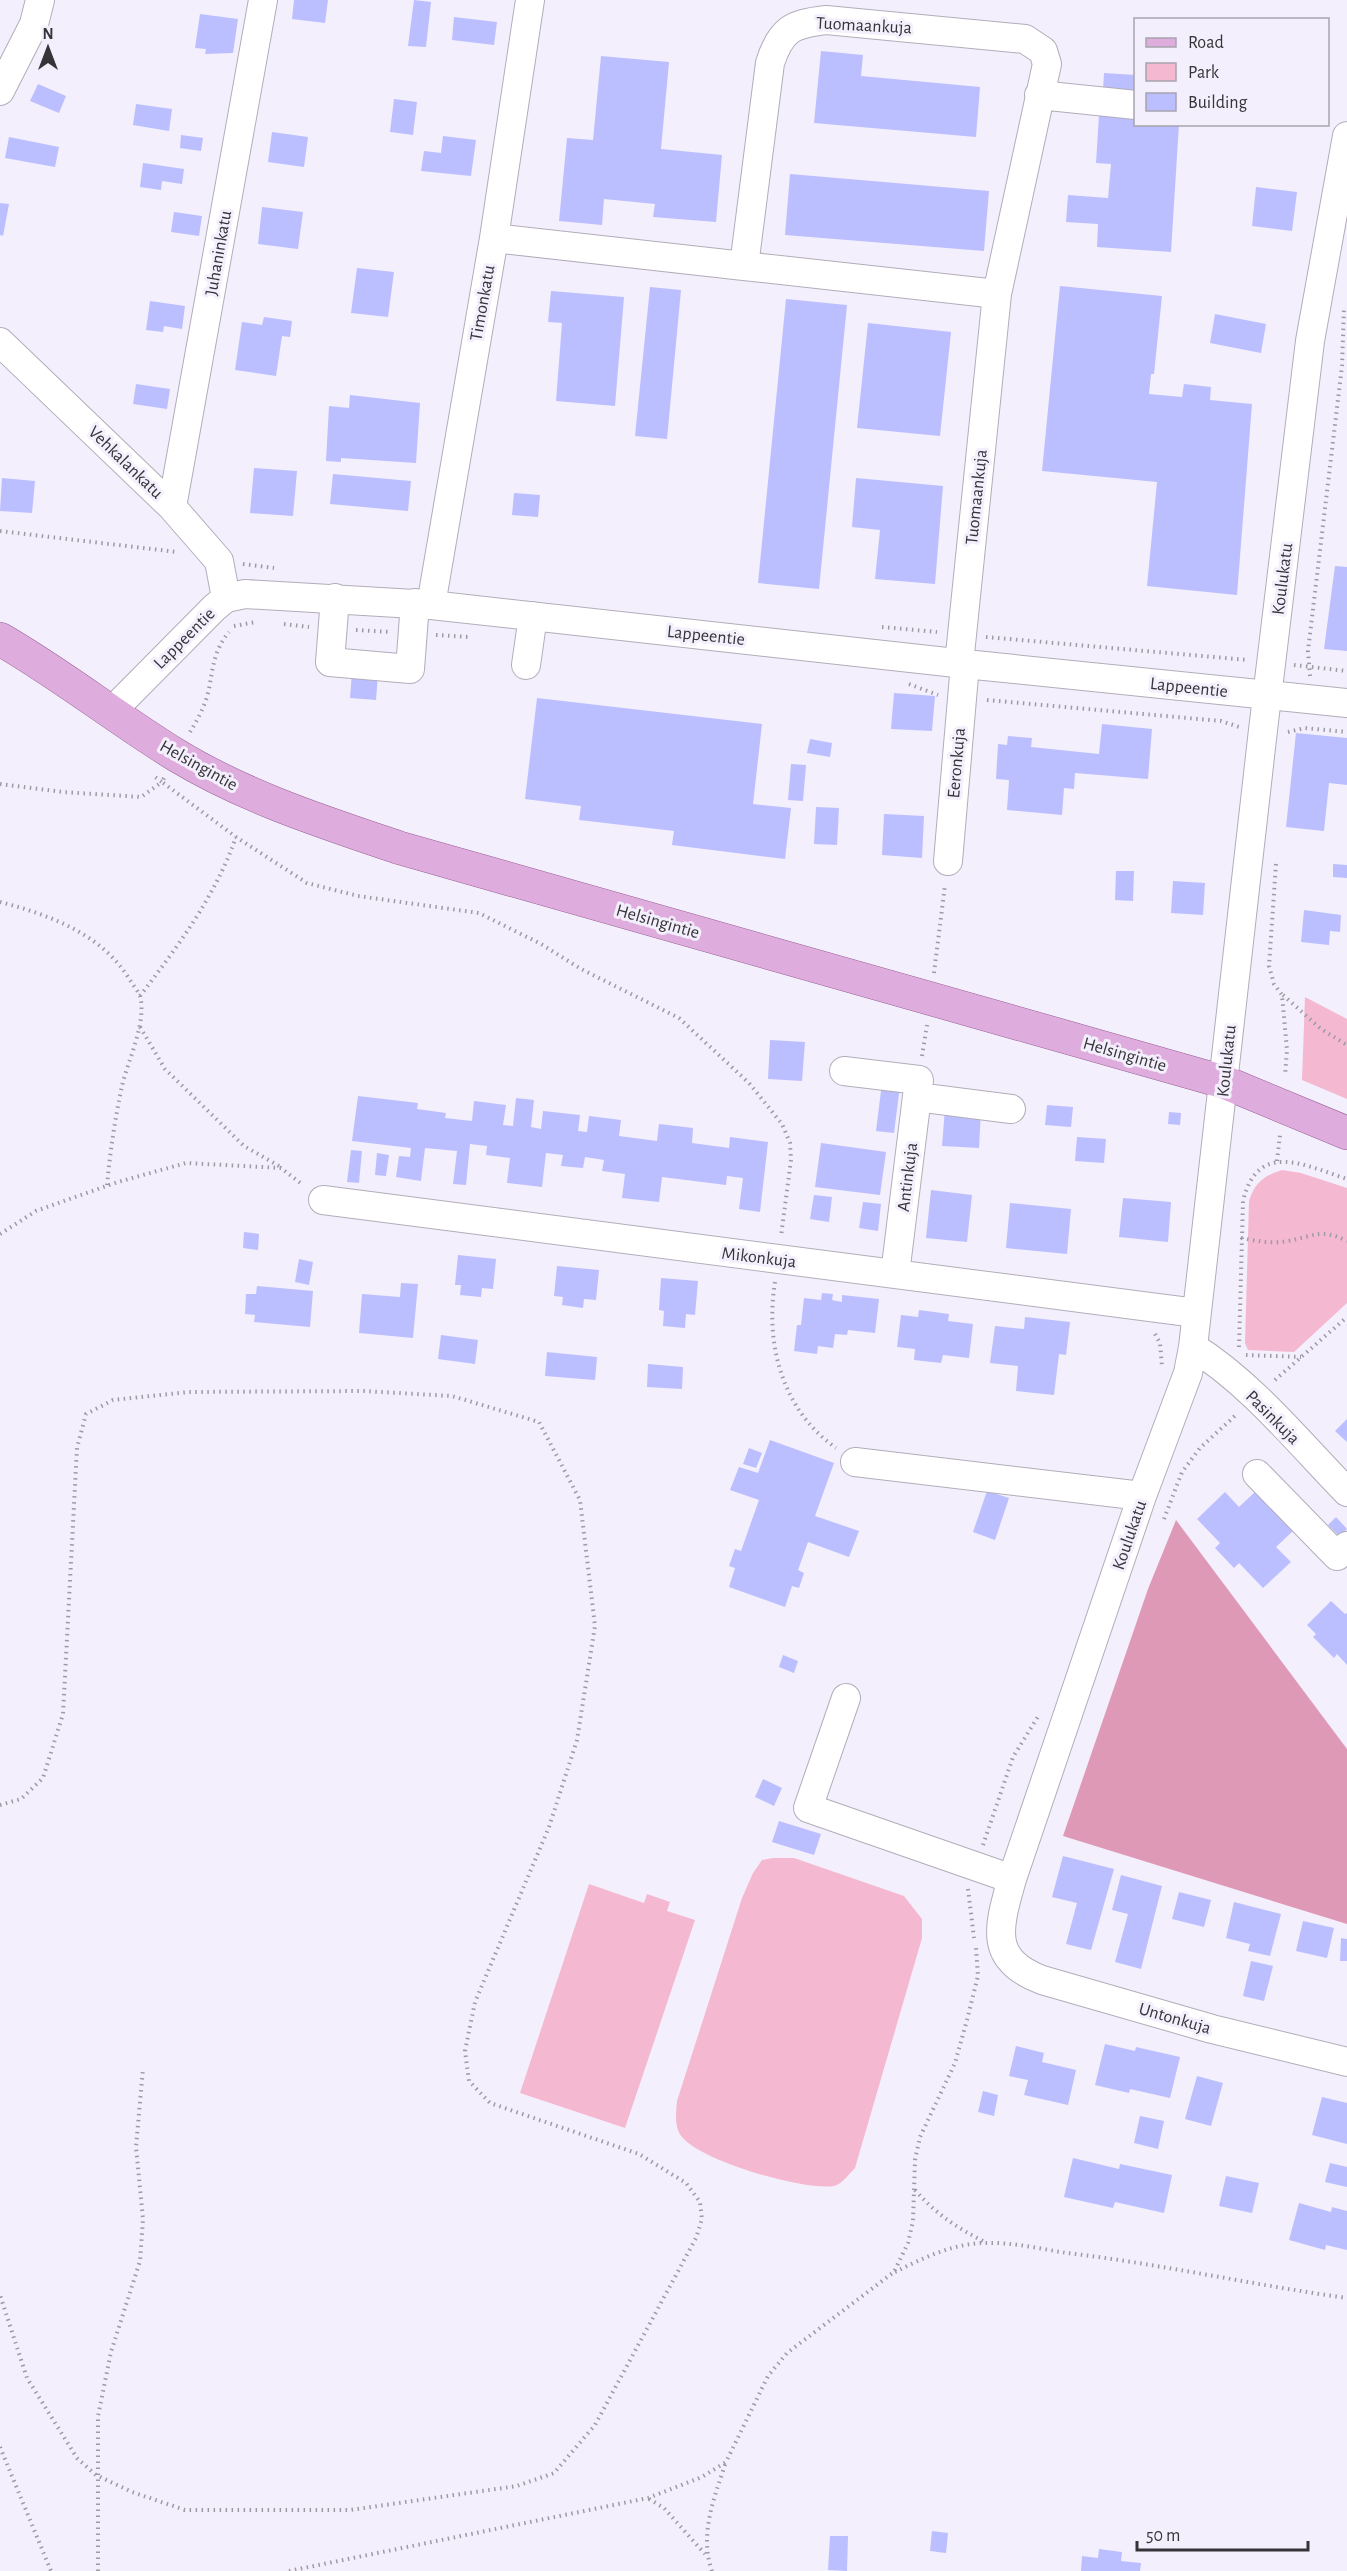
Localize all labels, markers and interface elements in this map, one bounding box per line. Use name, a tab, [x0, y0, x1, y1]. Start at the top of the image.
street label: Tuomaankuja	[816, 15, 912, 37]
north arrow	[18, 18, 78, 78]
legend	[1134, 18, 1329, 126]
text: N	[42, 26, 54, 42]
text: Road	[1188, 34, 1224, 52]
text: Park	[1188, 64, 1220, 82]
text: Building	[1188, 94, 1248, 112]
street label: Juhaninkatu	[203, 209, 235, 297]
street label: Timonkatu	[467, 264, 498, 342]
street label: Vehkalankatu	[84, 423, 166, 503]
street label: Tuomaankuja	[963, 448, 991, 546]
street label: Koulukatu	[1270, 542, 1296, 616]
street label: Lappeentie	[151, 605, 219, 673]
street label: Lappeentie	[666, 623, 746, 649]
street label: Lappeentie	[1149, 675, 1229, 701]
street label: Eeronkuja	[945, 727, 969, 799]
street label: Helsingintie	[157, 737, 240, 795]
street label: Helsingintie	[614, 901, 701, 942]
street label: Koulukatu	[1214, 1024, 1240, 1098]
street label: Helsingintie	[1081, 1034, 1168, 1075]
street label: Antinkuja	[895, 1142, 921, 1213]
street label: Mikonkuja	[721, 1244, 797, 1271]
street label: Pasinkuja	[1242, 1387, 1303, 1448]
street label: Koulukatu	[1110, 1498, 1150, 1572]
street label: Untonkuja	[1137, 2000, 1213, 2038]
scale bar	[1137, 2514, 1308, 2552]
text: 50 m	[1146, 2527, 1180, 2545]

